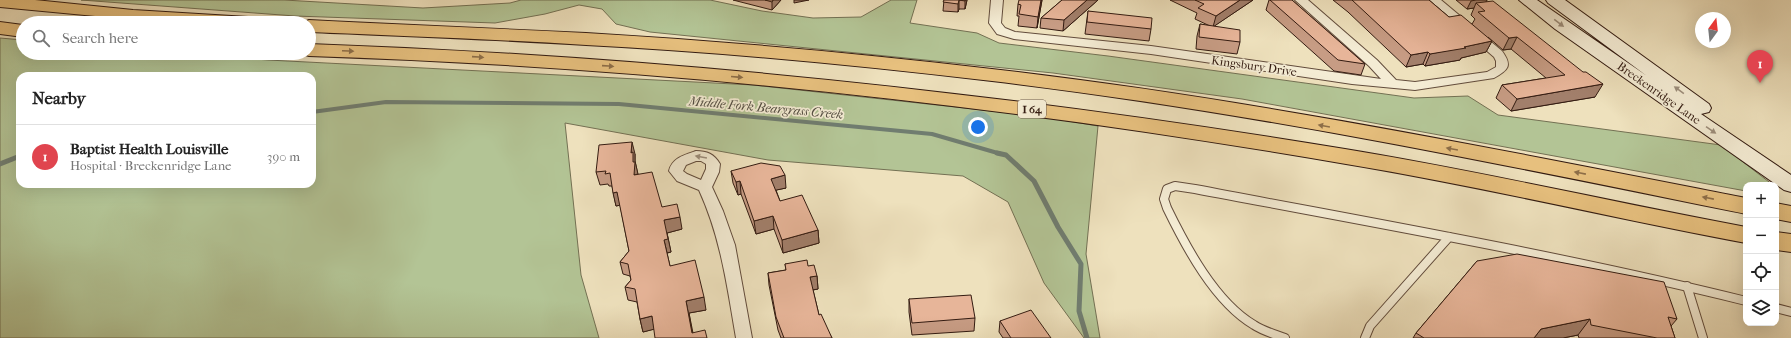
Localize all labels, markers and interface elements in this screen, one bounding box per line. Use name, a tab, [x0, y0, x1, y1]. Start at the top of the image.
north arrow	[1695, 12, 1731, 48]
search box	[16, 16, 316, 60]
one-way arrow	[1553, 19, 1564, 28]
icon: search	[30, 27, 52, 49]
text: Search here	[62, 29, 138, 47]
one-way arrow	[342, 48, 354, 55]
pin: 1	[1747, 50, 1773, 83]
one-way arrow	[472, 53, 484, 60]
street label: Kingsbury Drive	[1210, 53, 1298, 79]
street label: Breckenridge Lane	[1615, 59, 1703, 127]
one-way arrow	[602, 62, 614, 69]
one-way arrow	[731, 74, 743, 81]
one-way arrow	[1673, 86, 1684, 95]
text: Nearby	[32, 88, 86, 108]
water label: Middle Fork Beargrass Creek	[687, 93, 844, 122]
road number: I 64	[1018, 100, 1046, 118]
your location	[968, 117, 988, 137]
one-way arrow	[1318, 123, 1331, 129]
one-way arrow	[1706, 126, 1716, 134]
text: Baptist Health Louisville	[70, 140, 228, 158]
one-way arrow	[1446, 146, 1459, 152]
text: 1	[43, 149, 47, 164]
text: 390 m	[267, 149, 300, 164]
one-way arrow	[695, 154, 708, 160]
text: Hospital · Breckenridge Lane	[70, 158, 232, 173]
one-way arrow	[1574, 170, 1586, 176]
map controls	[1743, 182, 1779, 326]
button: +	[1743, 182, 1779, 218]
one-way arrow	[1702, 195, 1714, 201]
button: −	[1743, 218, 1779, 254]
button: locate	[1743, 254, 1779, 290]
button: layers	[1743, 290, 1779, 326]

